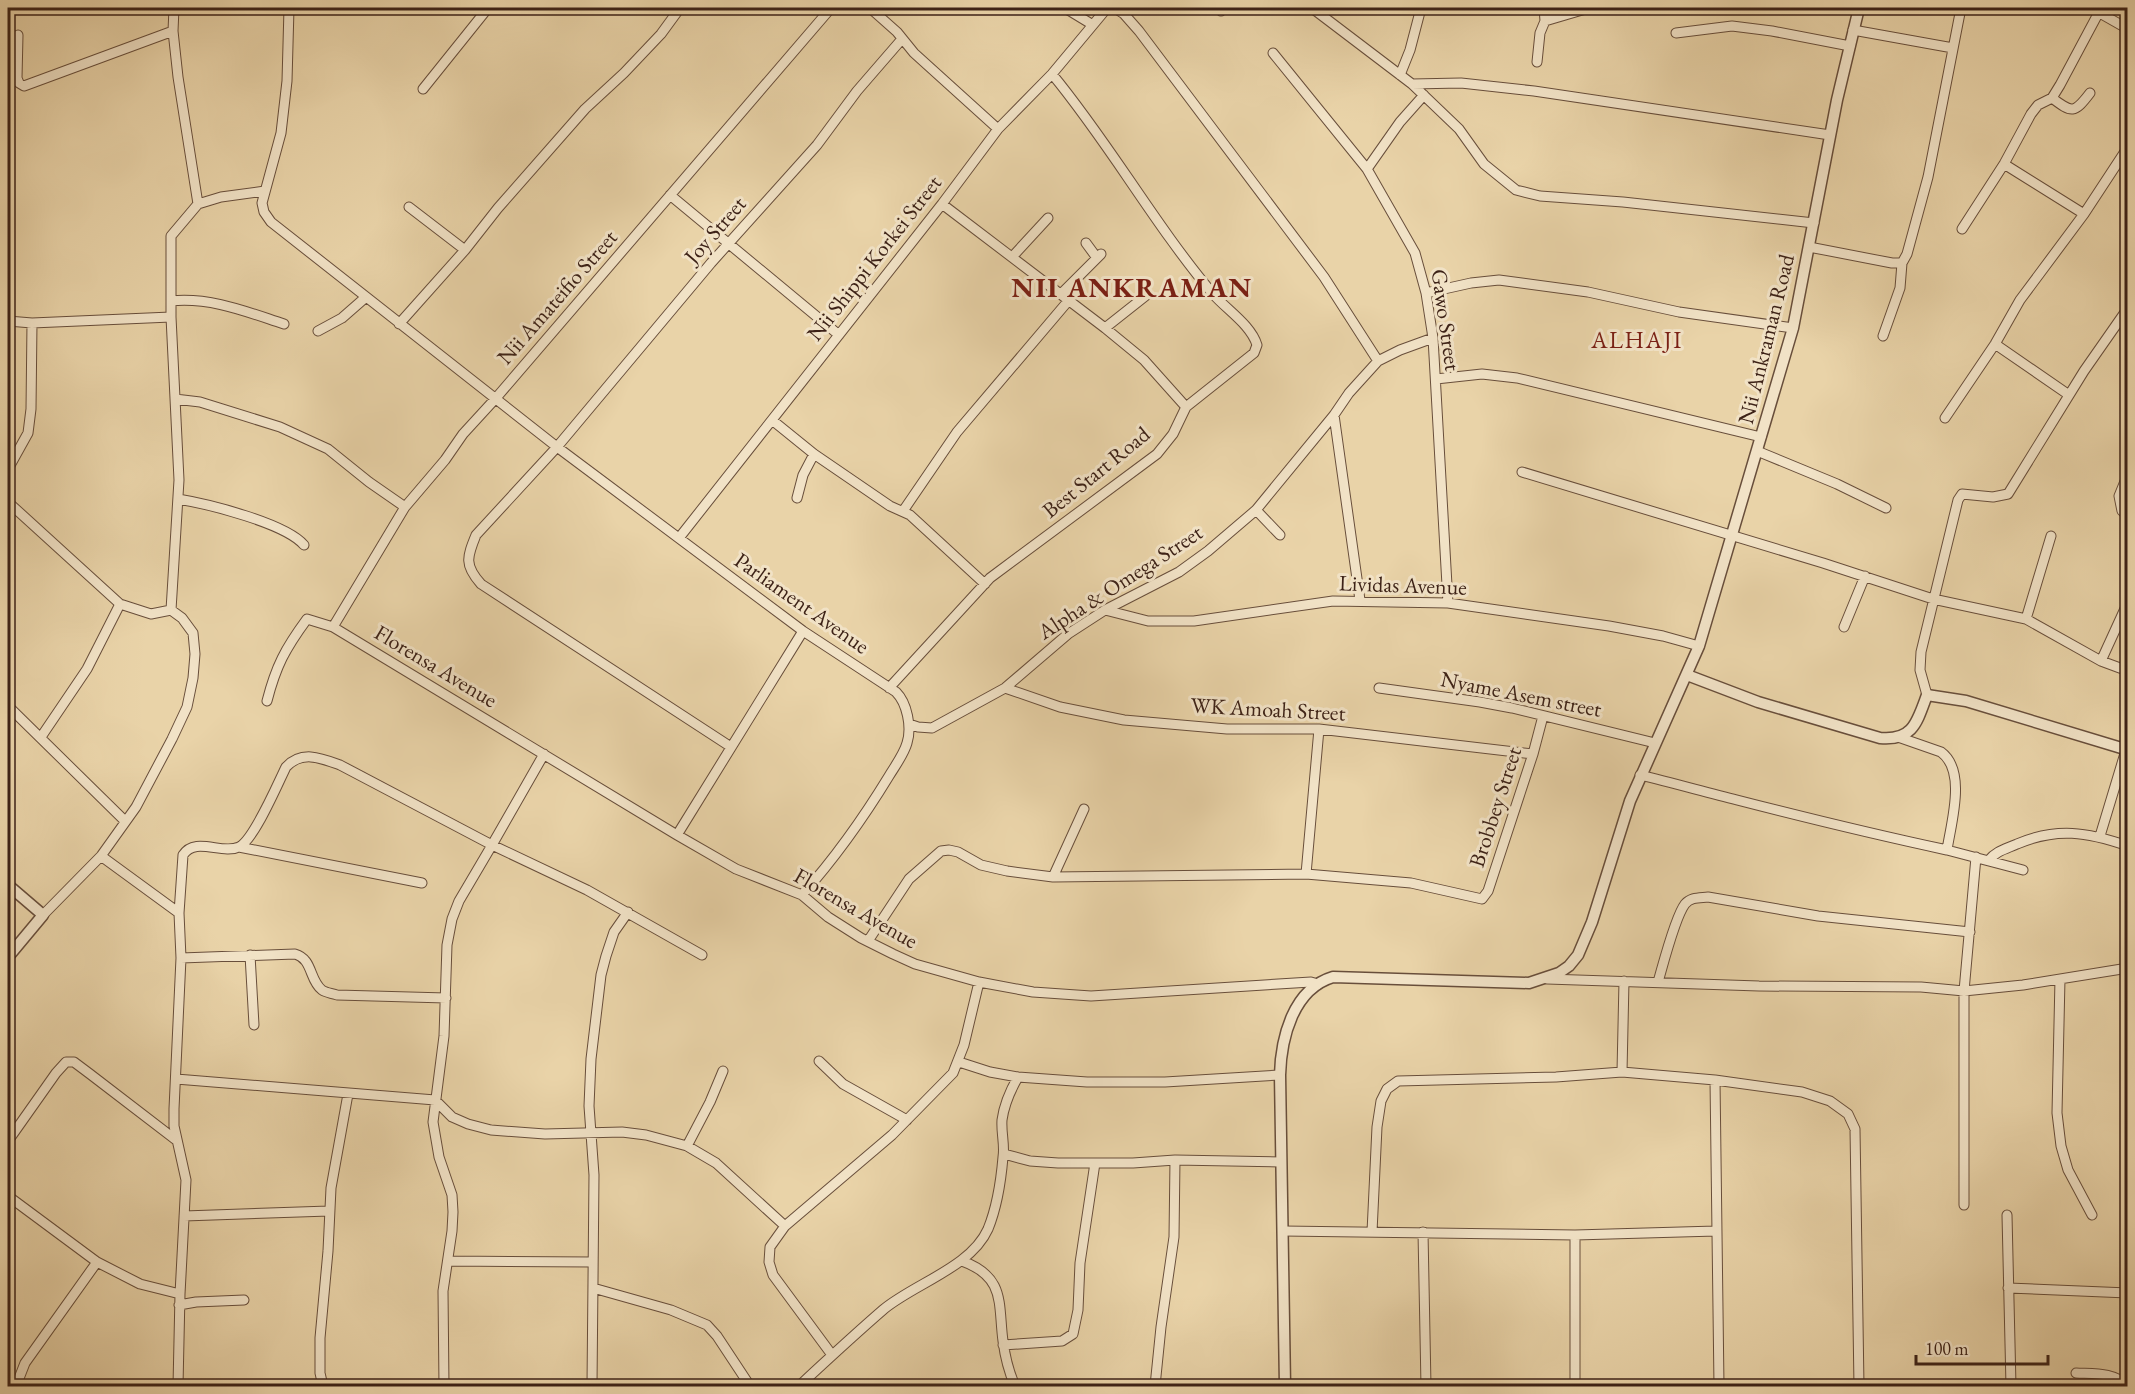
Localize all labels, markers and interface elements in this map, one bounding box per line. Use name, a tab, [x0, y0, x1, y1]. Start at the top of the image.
street label: Nii Shippi Korkei Street	[800, 169, 948, 347]
street label: Joy Street	[676, 190, 752, 271]
street label: Nii Amateifio Street	[490, 223, 624, 371]
street label: Nii Ankraman Road	[1731, 250, 1801, 427]
street label: Gawo Street	[1425, 267, 1468, 373]
district label: NII ANKRAMAN	[1011, 269, 1253, 305]
district label: ALHAJI	[1590, 324, 1683, 355]
street label: Best Start Road	[1036, 419, 1157, 524]
street label: Alpha & Omega Street	[1031, 518, 1208, 647]
street label: Parliament Avenue	[729, 546, 876, 661]
street label: Lividas Avenue	[1339, 568, 1468, 602]
street label: Florensa Avenue	[369, 618, 503, 714]
street label: Nyame Asem street	[1438, 664, 1604, 724]
street label: WK Amoah Street	[1190, 690, 1346, 728]
street label: Brobbey Street	[1462, 743, 1528, 871]
street label: Florensa Avenue	[789, 861, 924, 955]
scale bar	[1916, 1328, 2048, 1366]
text: 100 m	[1925, 1337, 1969, 1360]

